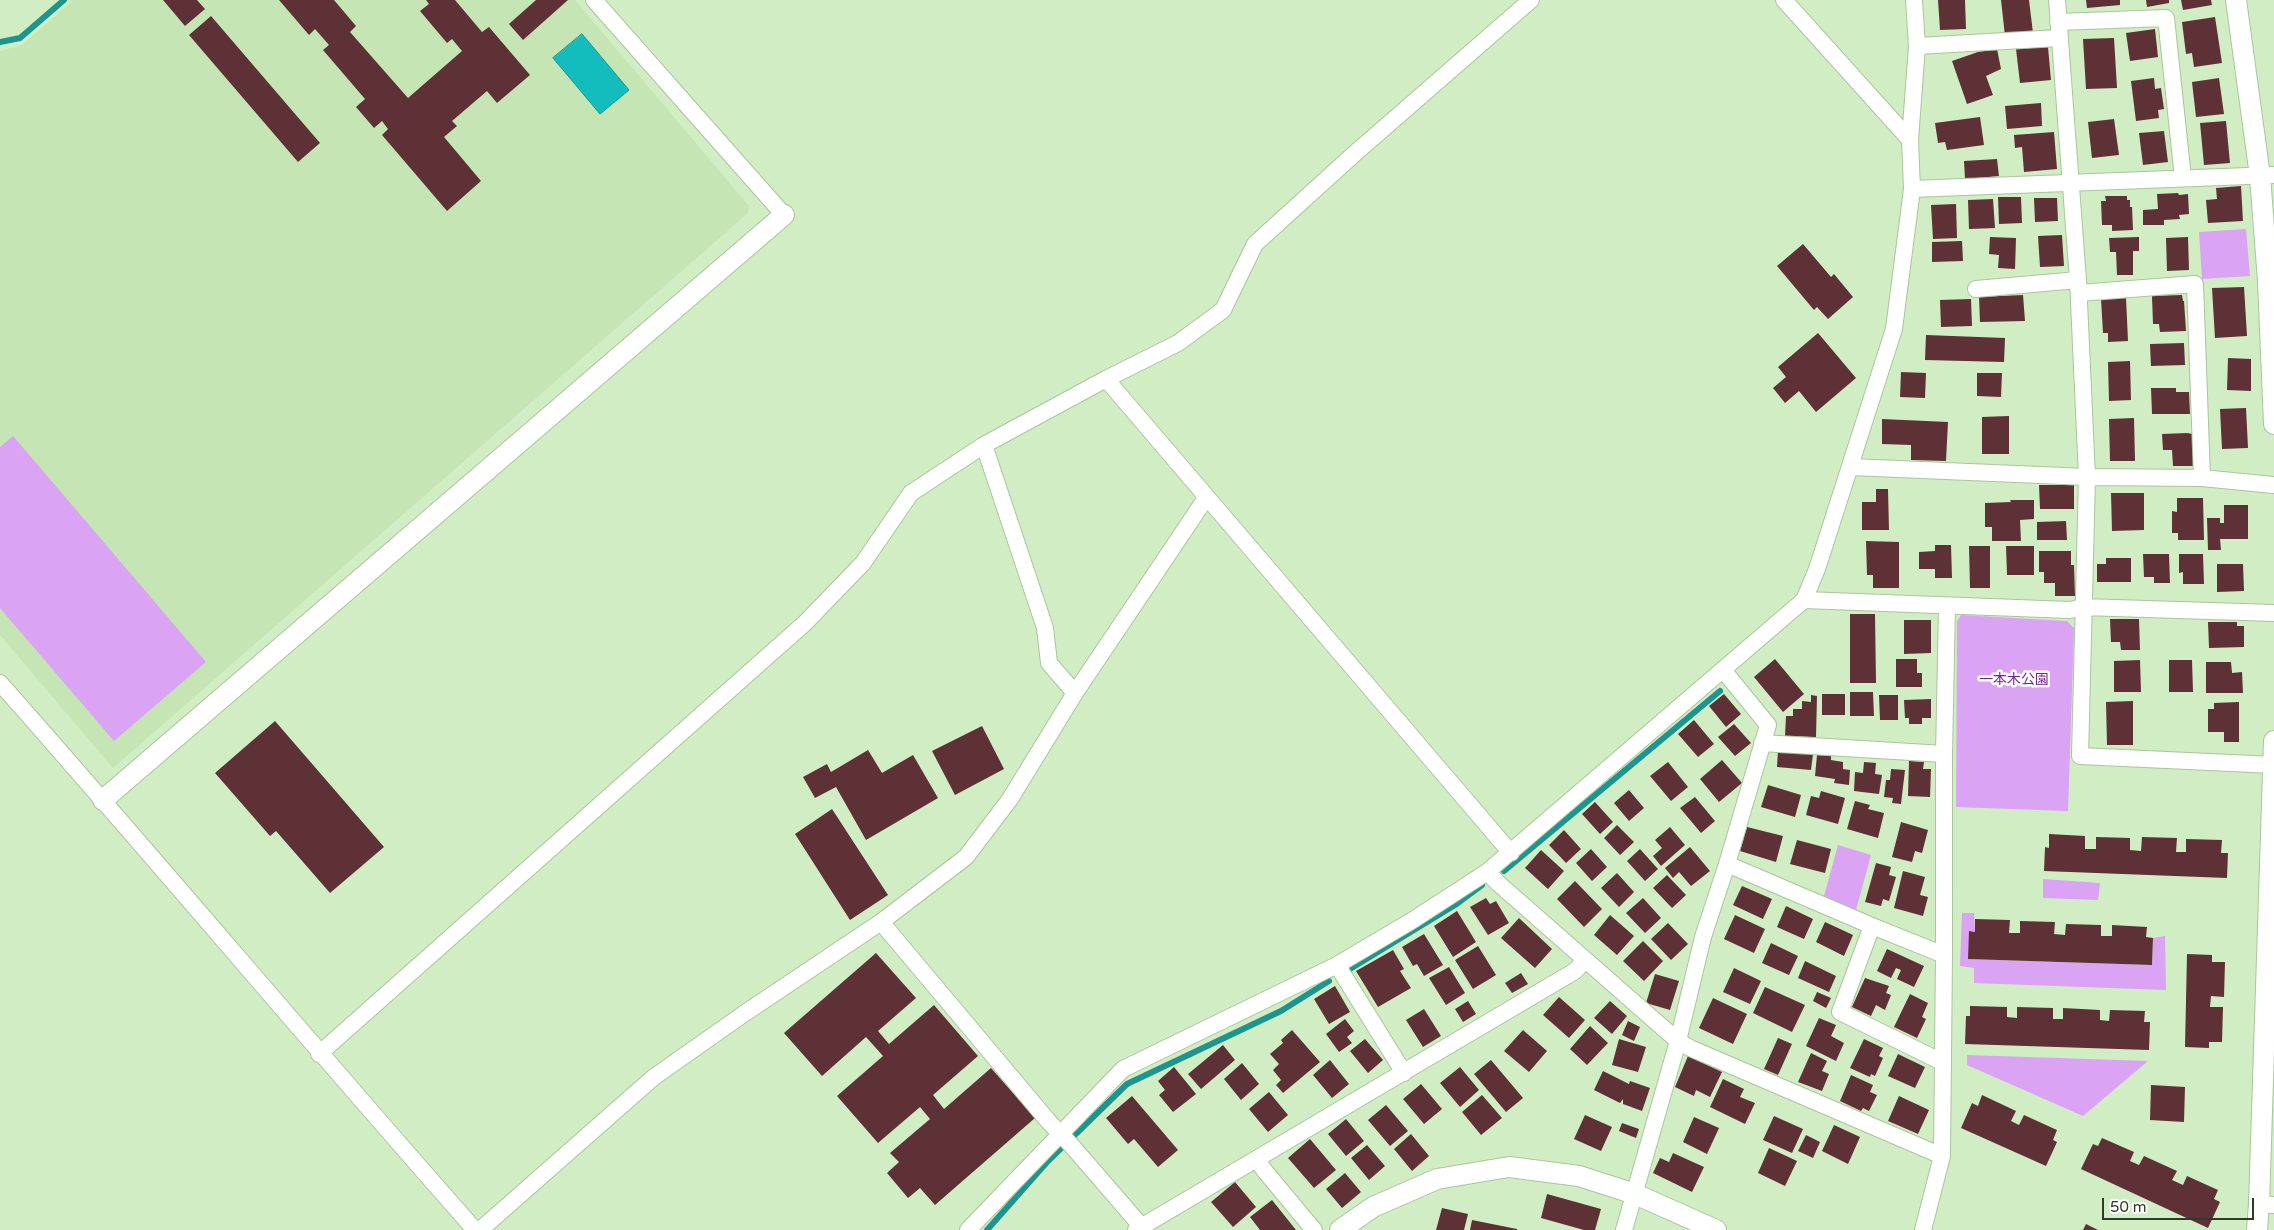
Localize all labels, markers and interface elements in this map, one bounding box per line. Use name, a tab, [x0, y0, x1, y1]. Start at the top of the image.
park label: 一本木公園	[1979, 672, 2049, 688]
scale bar	[2104, 1188, 2256, 1220]
text: 50 m	[2110, 1198, 2147, 1216]

